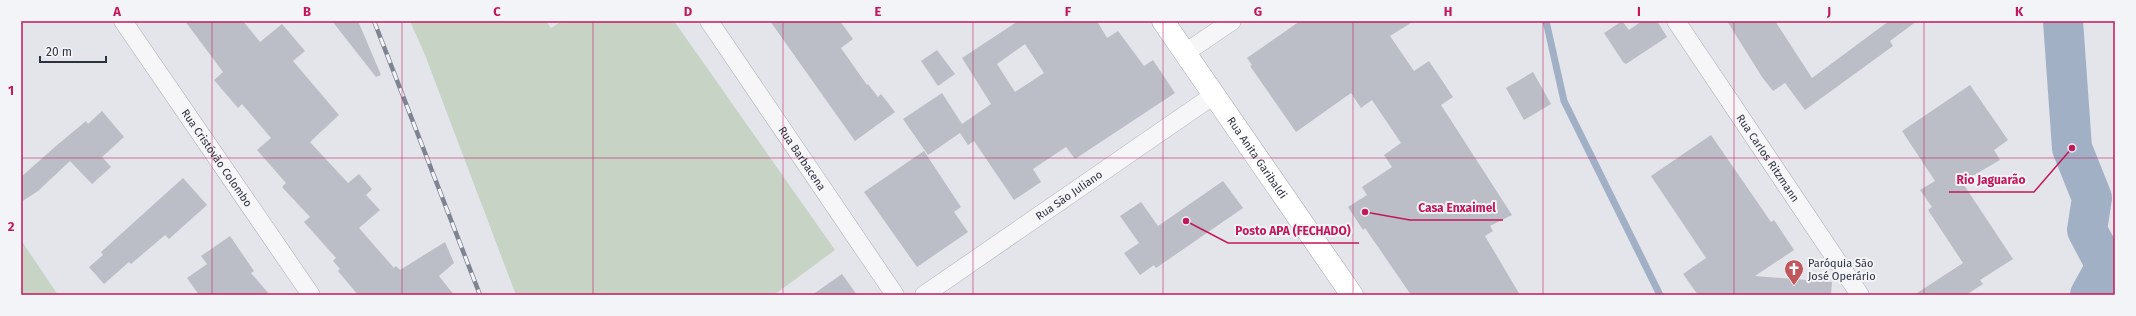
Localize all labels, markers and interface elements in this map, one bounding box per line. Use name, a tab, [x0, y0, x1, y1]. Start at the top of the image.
text: A	[112, 4, 121, 19]
text: B	[303, 4, 311, 19]
text: C	[493, 4, 501, 19]
text: D	[684, 4, 693, 19]
text: E	[875, 4, 882, 19]
text: F	[1065, 4, 1072, 19]
text: G	[1254, 4, 1262, 19]
text: H	[1444, 4, 1452, 19]
text: I	[1637, 4, 1641, 19]
text: J	[1826, 4, 1831, 19]
text: K	[2015, 4, 2024, 19]
scale bar	[40, 38, 106, 64]
text: 20 m	[46, 45, 72, 59]
text: 1	[8, 83, 14, 98]
street label: Rua Cristóvão Colombo	[179, 107, 255, 209]
street label: Rua Carlos Ritzmann	[1734, 112, 1802, 204]
street label: Rua Anita Garibaldi	[1225, 114, 1290, 201]
street label: Rua Barbacena	[776, 124, 829, 193]
street label: Rua São Juliano	[1033, 168, 1105, 223]
callout: Rio Jaguarão	[1949, 168, 2034, 192]
text: Rio Jaguarão	[1957, 173, 2025, 187]
callout: Casa Enxaimel	[1410, 196, 1503, 220]
text: Casa Enxaimel	[1418, 201, 1496, 215]
text: 2	[8, 219, 15, 234]
callout: Posto APA (FECHADO)	[1228, 219, 1359, 243]
text: Posto APA (FECHADO)	[1235, 224, 1351, 238]
place label: Paróquia São José Operário	[1808, 257, 1876, 283]
church icon: Paróquia São José Operário	[1783, 258, 1805, 286]

